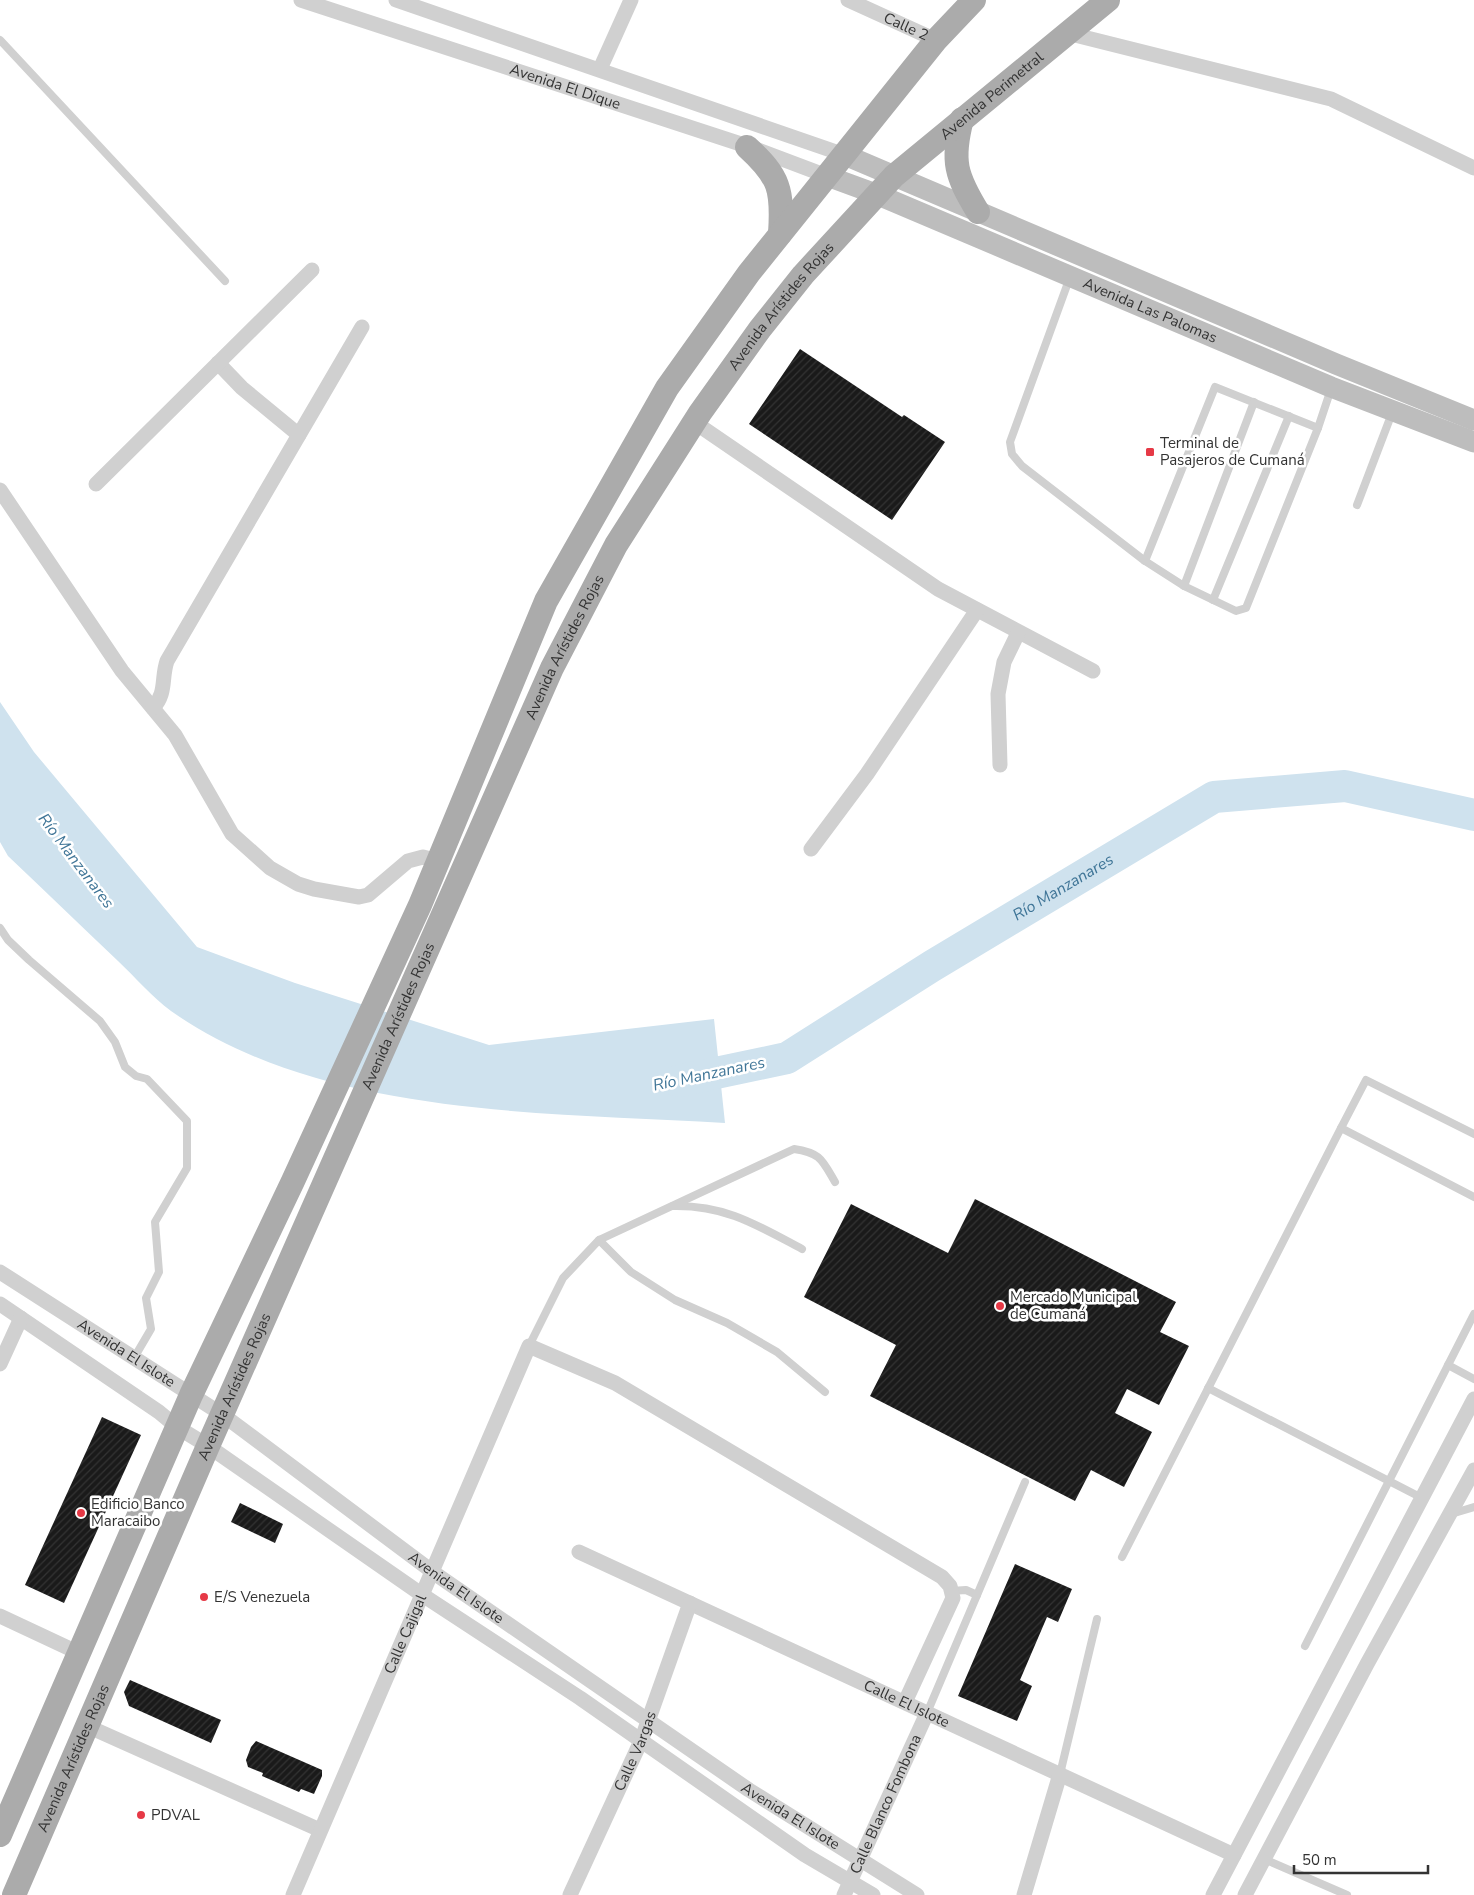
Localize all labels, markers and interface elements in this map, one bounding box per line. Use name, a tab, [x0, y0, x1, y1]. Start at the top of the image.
street label: Calle 2	[881, 8, 932, 45]
street label: Avenida Perimetral	[936, 47, 1048, 144]
street label: Avenida El Dique	[507, 59, 623, 114]
street label: Avenida Arístides Rojas	[724, 238, 838, 374]
street label: Avenida Las Palomas	[1080, 273, 1220, 348]
place label: Terminal de Pasajeros de Cumaná	[1160, 433, 1305, 470]
marker: Terminal de Pasajeros de Cumaná	[1144, 446, 1156, 458]
street label: Avenida Arístides Rojas	[520, 571, 609, 723]
water label: Río Manzanares	[33, 809, 119, 913]
water label: Río Manzanares	[1009, 849, 1118, 926]
street label: Avenida Arístides Rojas	[357, 939, 439, 1093]
water label: Río Manzanares	[651, 1051, 767, 1097]
place label: Mercado Municipal de Cumaná	[1010, 1287, 1137, 1324]
marker: Mercado Municipal de Cumaná	[994, 1300, 1006, 1312]
street label: Avenida Arístides Rojas	[193, 1310, 276, 1463]
street label: Avenida El Islote	[73, 1314, 179, 1392]
place label: Edificio Banco Maracaibo	[91, 1494, 185, 1531]
marker: Edificio Banco Maracaibo	[75, 1507, 87, 1519]
street label: Avenida El Islote	[404, 1547, 508, 1628]
place label: E/S Venezuela	[214, 1587, 310, 1607]
marker: E/S Venezuela	[198, 1591, 210, 1603]
street label: Calle Cajigal	[379, 1591, 431, 1677]
street label: Calle El Islote	[861, 1675, 953, 1732]
street label: Avenida Arístides Rojas	[32, 1681, 114, 1835]
street label: Calle Vargas	[609, 1708, 661, 1794]
street label: Calle Blanco Fombona	[845, 1731, 926, 1877]
street label: Avenida El Islote	[737, 1778, 844, 1854]
place label: PDVAL	[151, 1805, 200, 1825]
marker: PDVAL	[135, 1809, 147, 1821]
scale bar	[1294, 1842, 1428, 1874]
text: 50 m	[1302, 1850, 1337, 1870]

